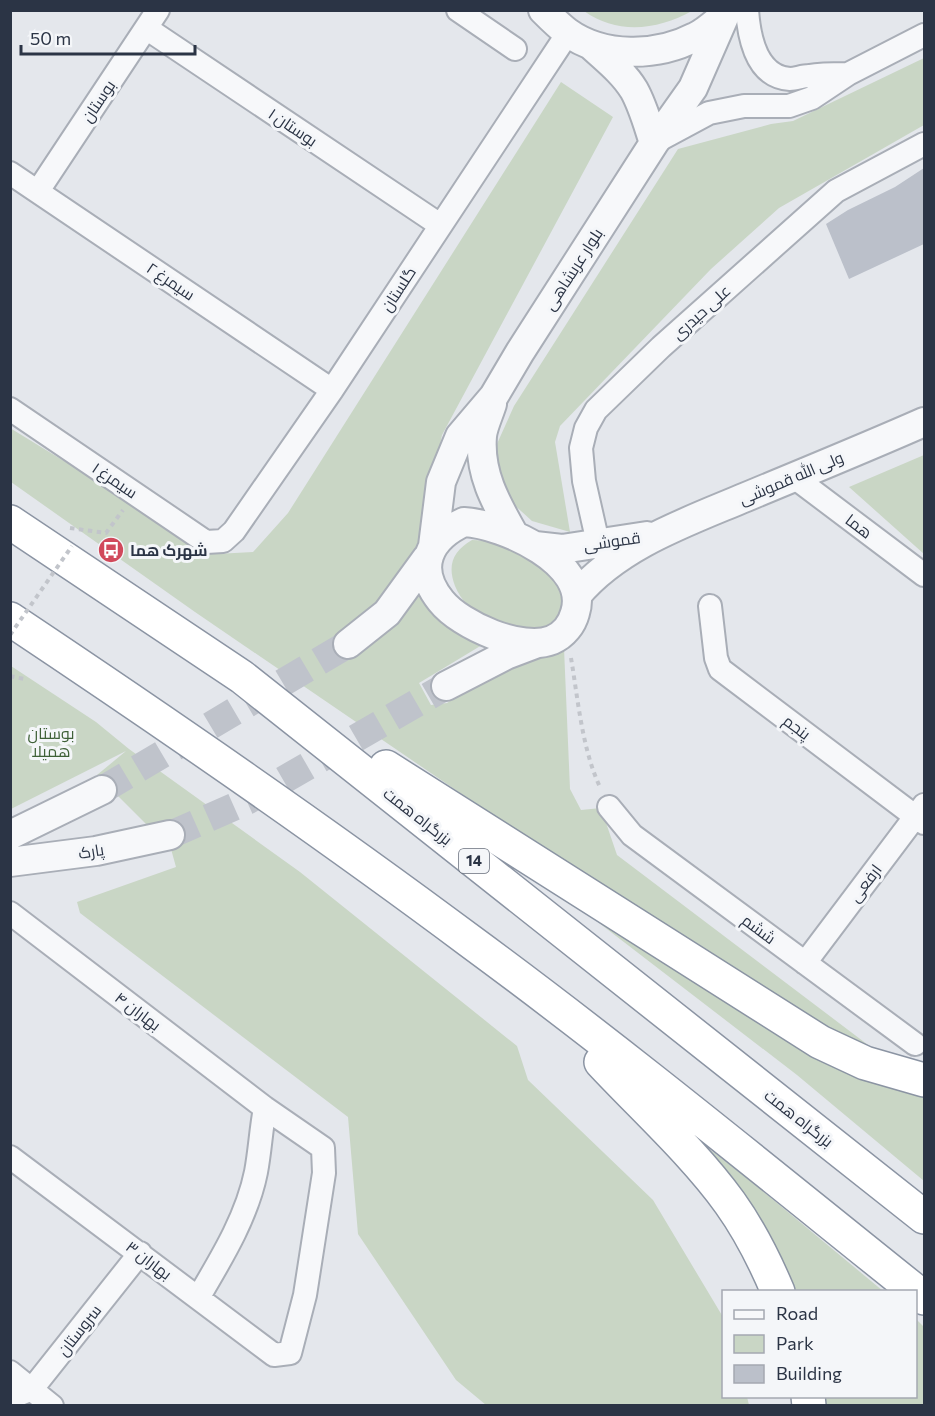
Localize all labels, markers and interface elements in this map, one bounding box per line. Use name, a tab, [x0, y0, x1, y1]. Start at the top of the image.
scale bar	[21, 18, 195, 56]
text: 50 m	[30, 27, 71, 49]
street label: بوستان	[77, 76, 120, 127]
street label: بوستان ۱	[264, 103, 321, 151]
street label: بلوار عربشاهی	[539, 224, 608, 314]
street label: سیمرغ ۲	[142, 258, 199, 306]
street label: گلستان	[376, 263, 421, 316]
street label: علی حیدری	[667, 280, 735, 344]
street label: ولی الله قموشی	[736, 447, 847, 510]
street label: سیمرغ ۱	[87, 458, 141, 504]
street label: هما	[842, 510, 876, 542]
street label: قموشی	[582, 527, 642, 556]
bus stop icon: شهرک هما	[96, 535, 126, 565]
place label: شهرک هما	[130, 540, 208, 560]
street label: پنجم	[778, 710, 815, 746]
park label: بوستان همیلا	[28, 723, 74, 761]
street label: بزرگراه همت	[379, 783, 457, 849]
street label: پارک	[77, 839, 106, 865]
road number: 14	[459, 849, 489, 873]
street label: ارفعی	[844, 860, 887, 907]
street label: ششم	[737, 910, 780, 950]
street label: بهاران ۴	[110, 987, 165, 1036]
street label: بزرگراه همت	[760, 1085, 838, 1151]
street label: بهاران ۳	[121, 1236, 176, 1285]
legend	[722, 1290, 917, 1398]
street label: سروستان	[53, 1300, 106, 1360]
text: Road	[776, 1302, 818, 1324]
text: Park	[776, 1332, 814, 1354]
text: Building	[776, 1362, 842, 1384]

